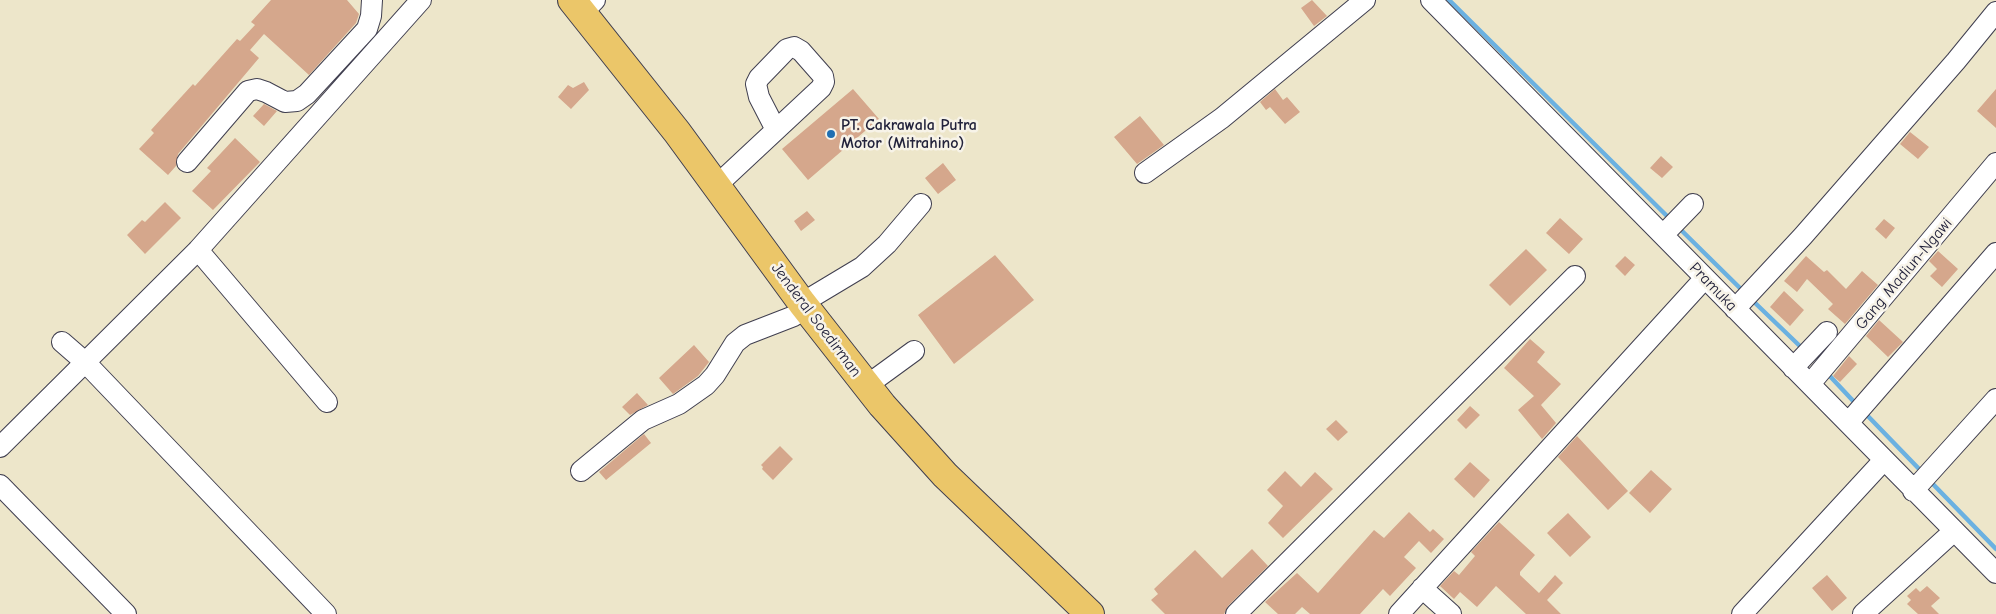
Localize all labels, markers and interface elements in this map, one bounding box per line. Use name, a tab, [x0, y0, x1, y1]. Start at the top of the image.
place label: PT. Cakrawala Putra Motor (Mitrahino)	[841, 115, 977, 153]
marker: PT. Cakrawala Putra Motor (Mitrahino)	[825, 128, 837, 140]
street label: Gang Madiun-Ngawi	[1852, 214, 1956, 334]
street label: Jenderal Soedirman	[767, 259, 865, 381]
street label: Pramuka	[1685, 259, 1741, 315]

